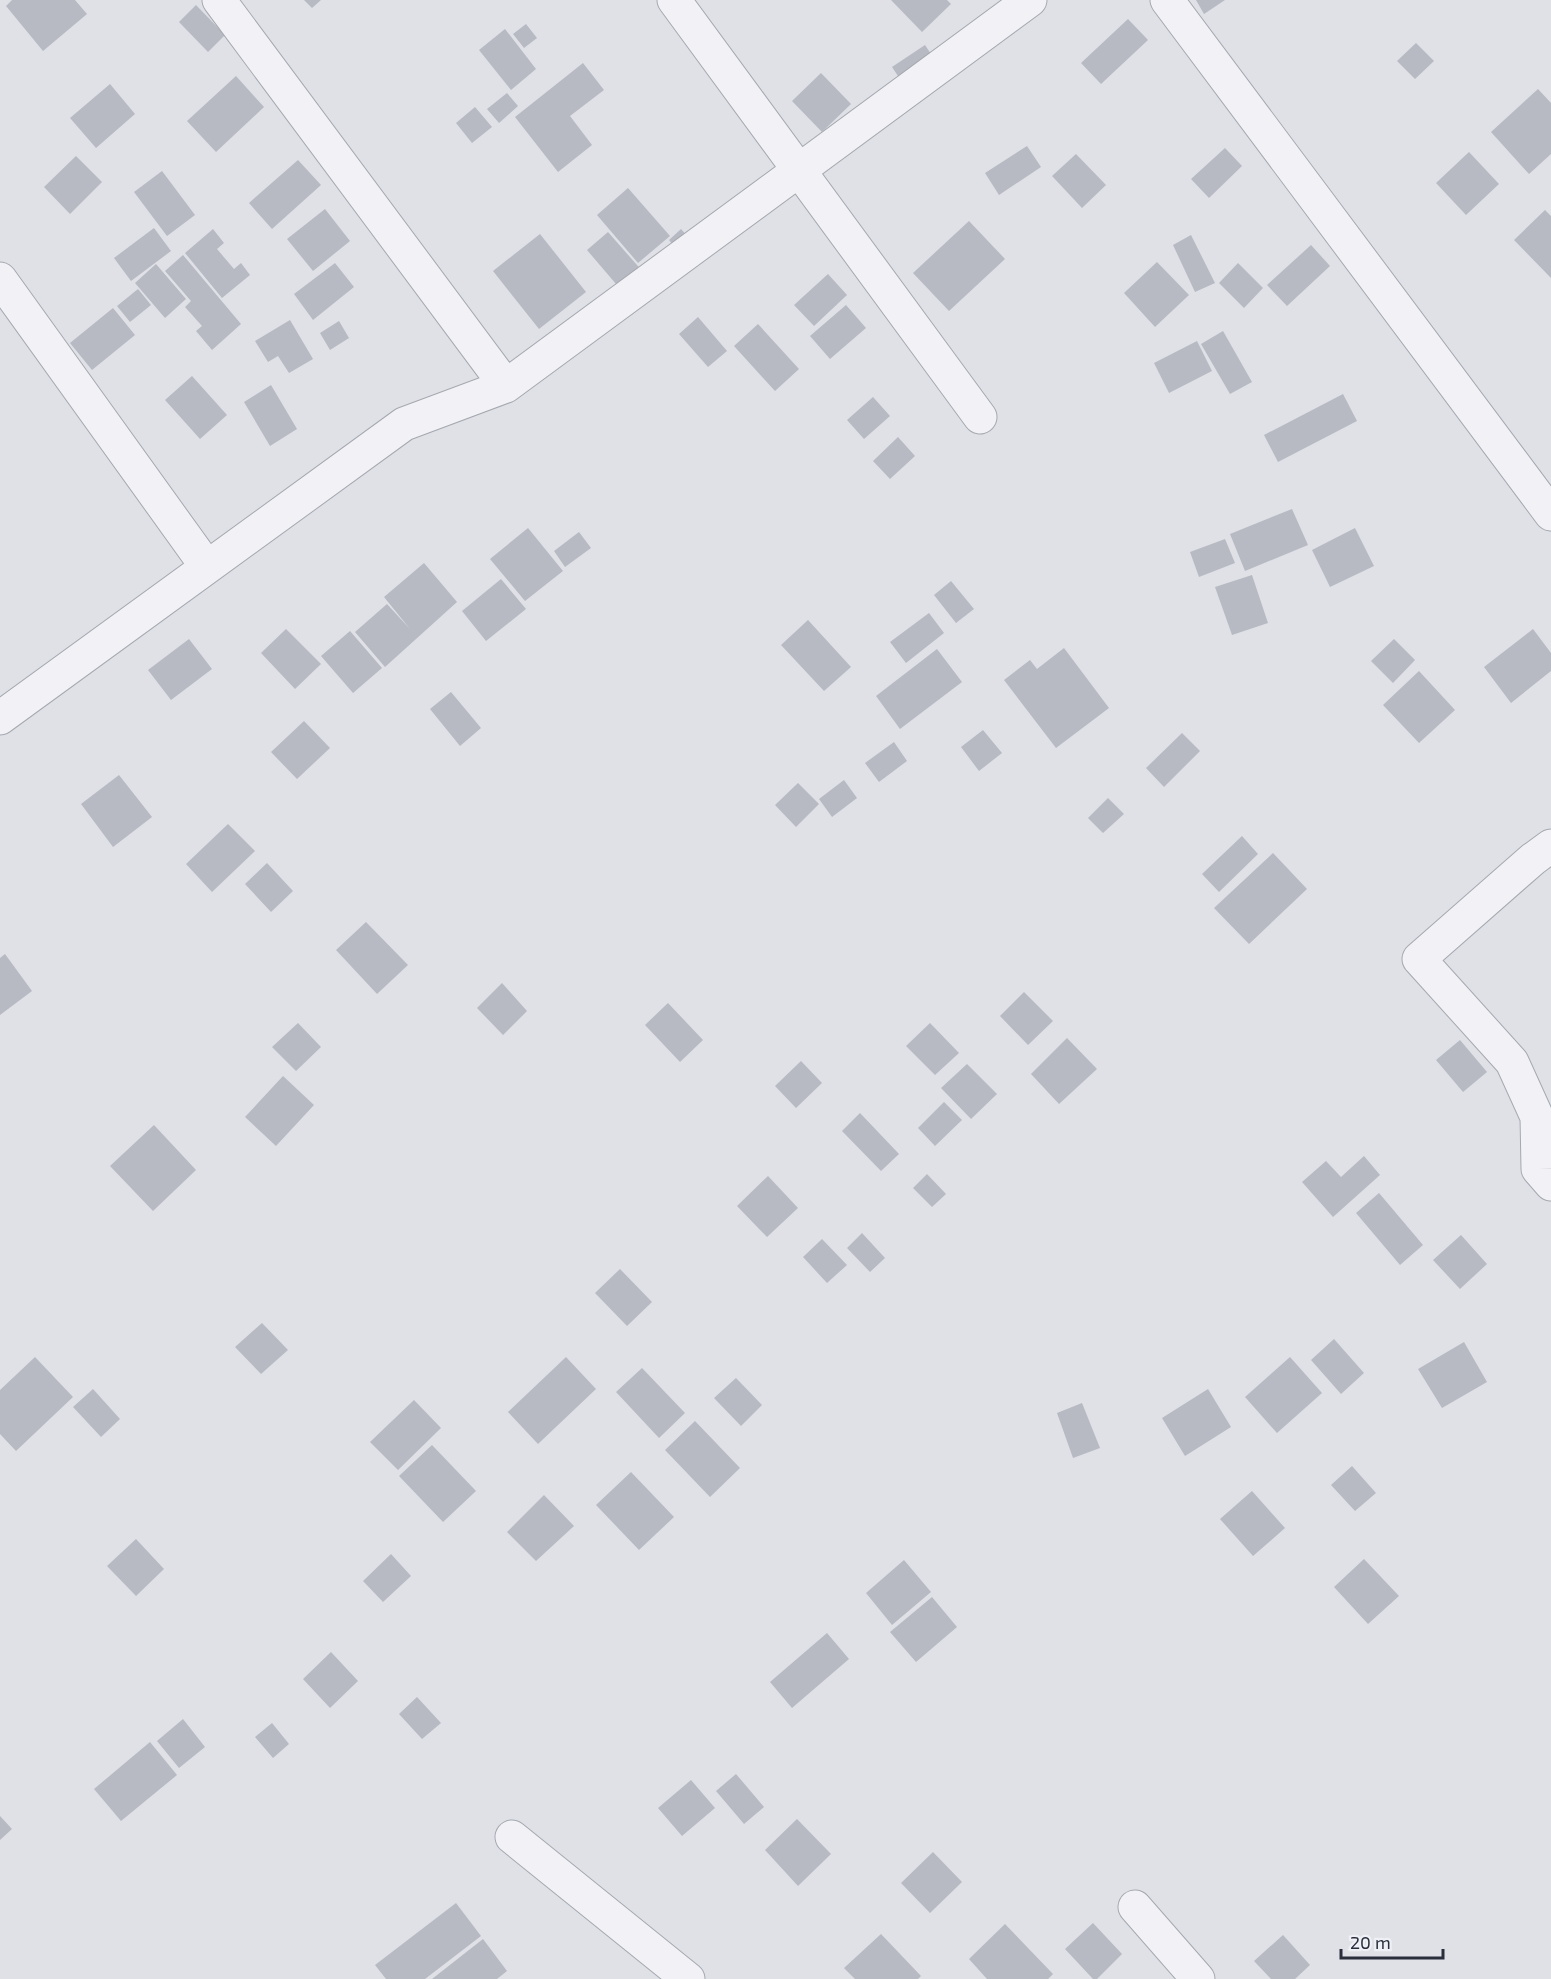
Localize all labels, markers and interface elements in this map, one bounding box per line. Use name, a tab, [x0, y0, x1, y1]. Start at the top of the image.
scale bar	[1341, 1922, 1443, 1960]
text: 20 m	[1350, 1931, 1391, 1953]

